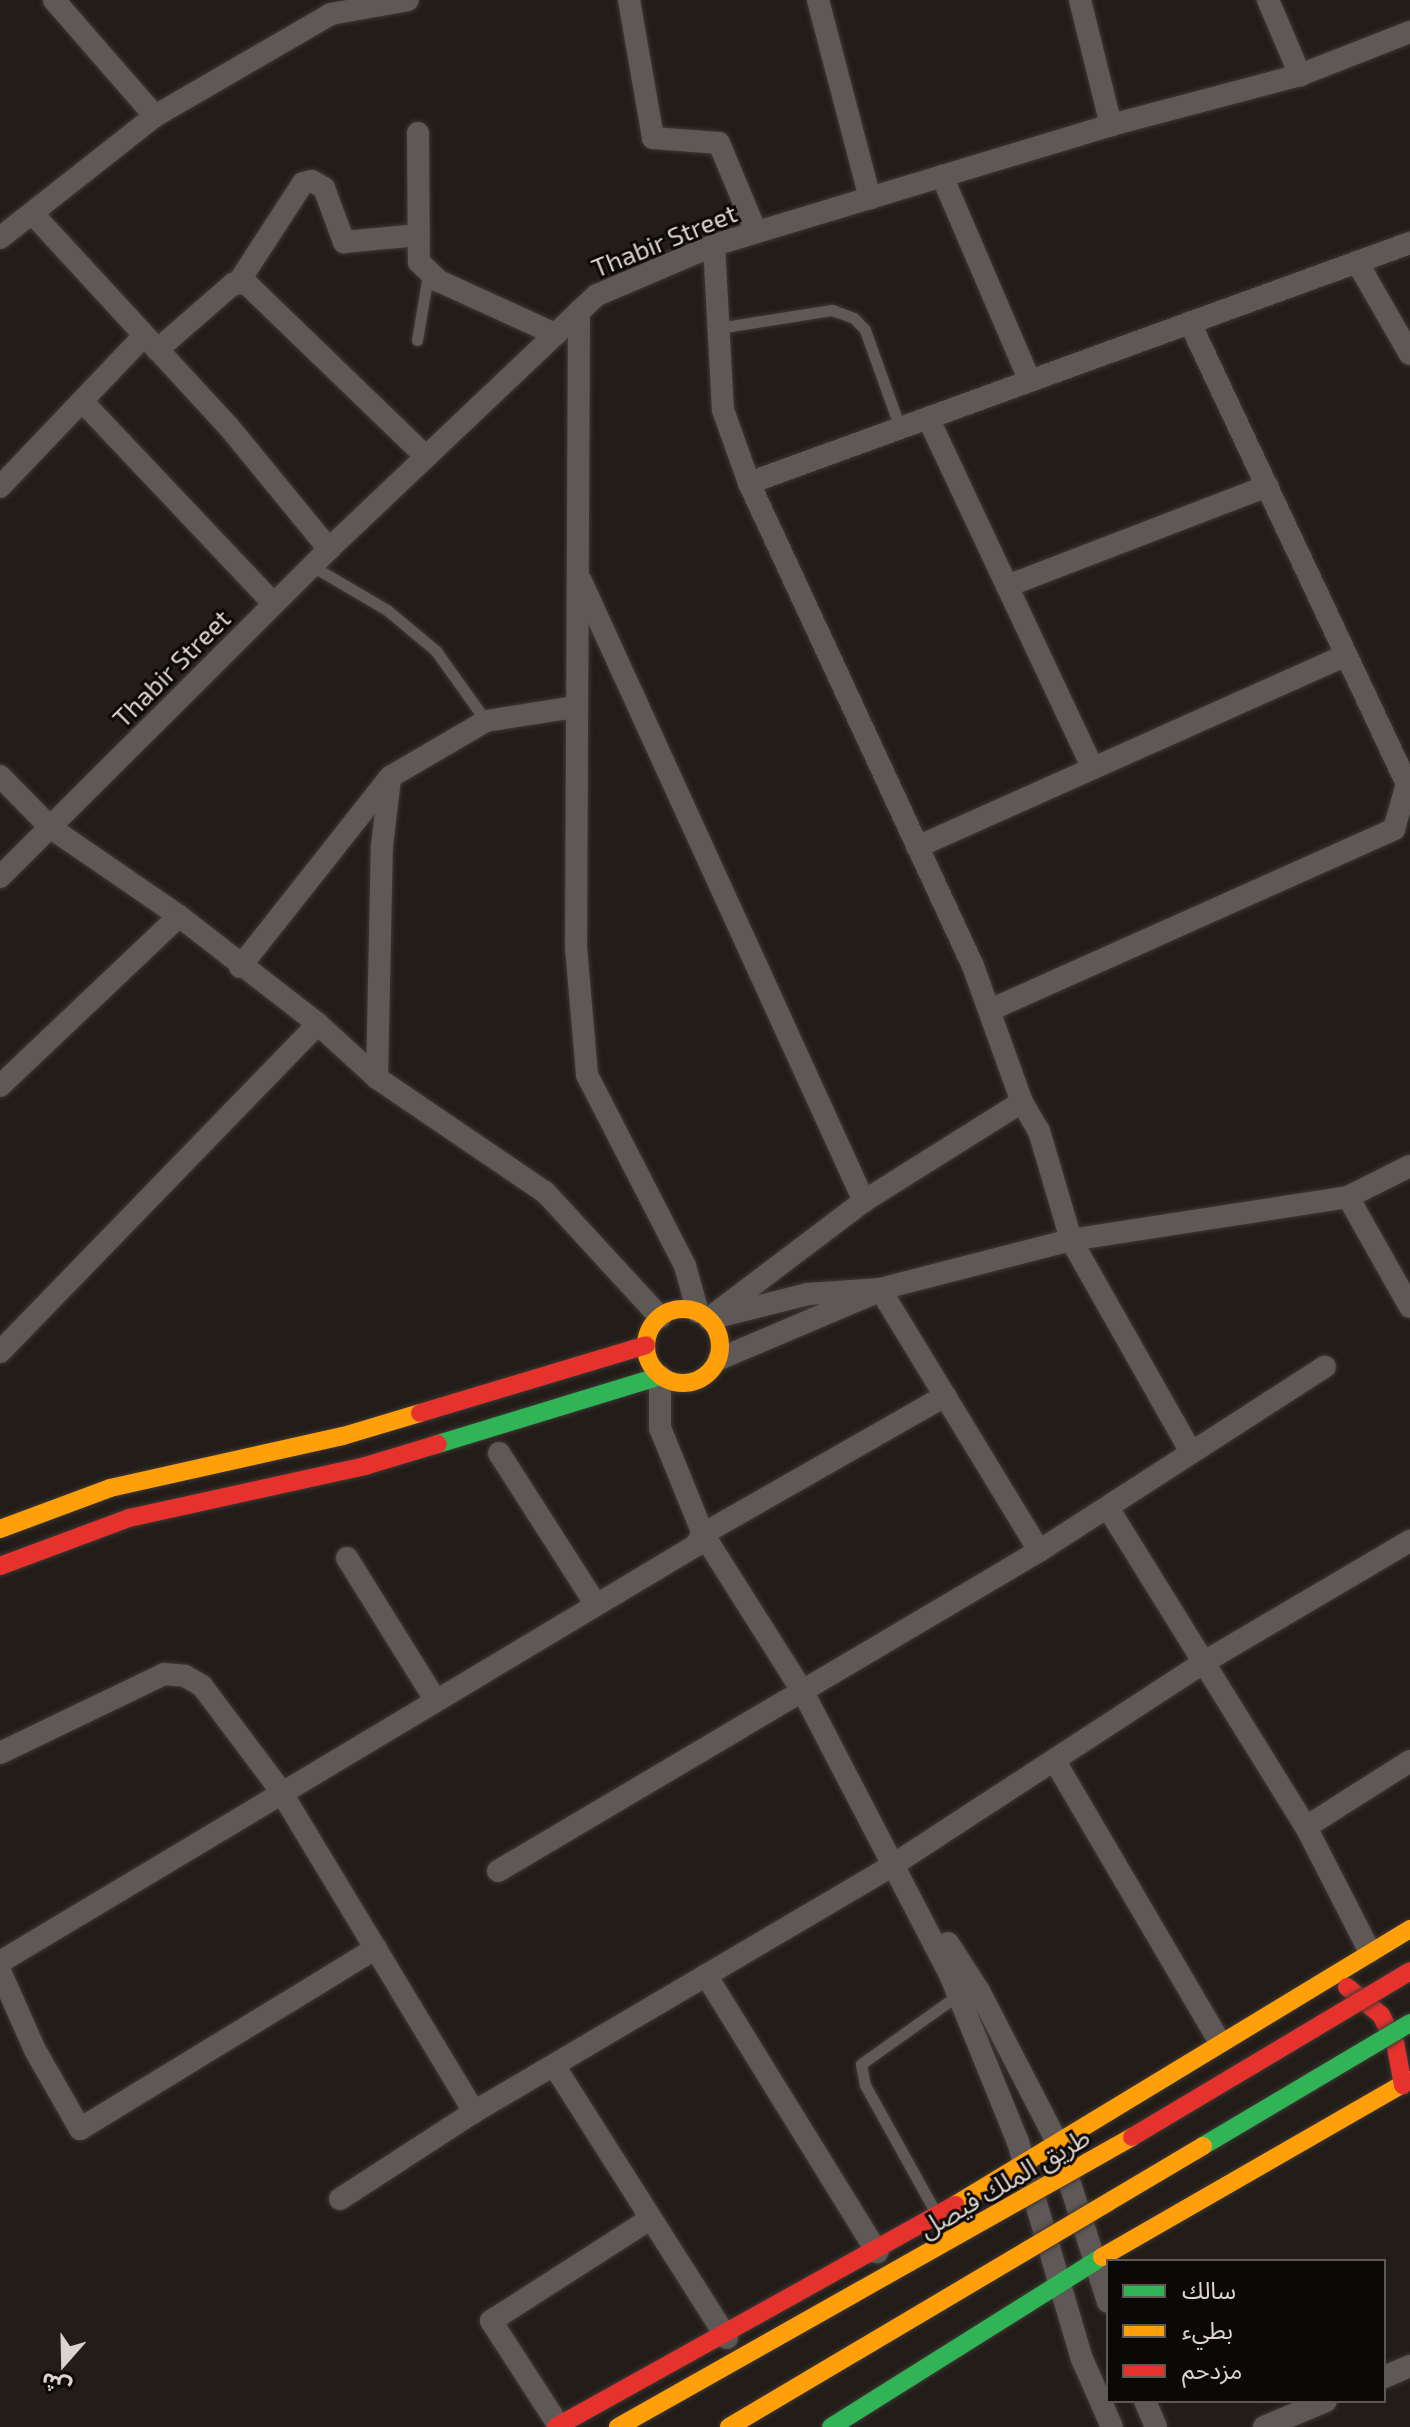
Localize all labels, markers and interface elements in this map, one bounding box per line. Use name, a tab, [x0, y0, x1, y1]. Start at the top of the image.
street label: Thabir Street	[587, 197, 741, 283]
street label: Thabir Street	[105, 602, 237, 734]
street label: طريق الملك فيصل	[913, 2120, 1095, 2244]
legend	[1106, 2259, 1386, 2403]
text: سالك	[1182, 2275, 1236, 2304]
text: بطيء	[1182, 2315, 1233, 2344]
north arrow	[24, 2323, 104, 2403]
text: مزدحم	[1182, 2355, 1242, 2384]
text: ش	[37, 2368, 74, 2403]

